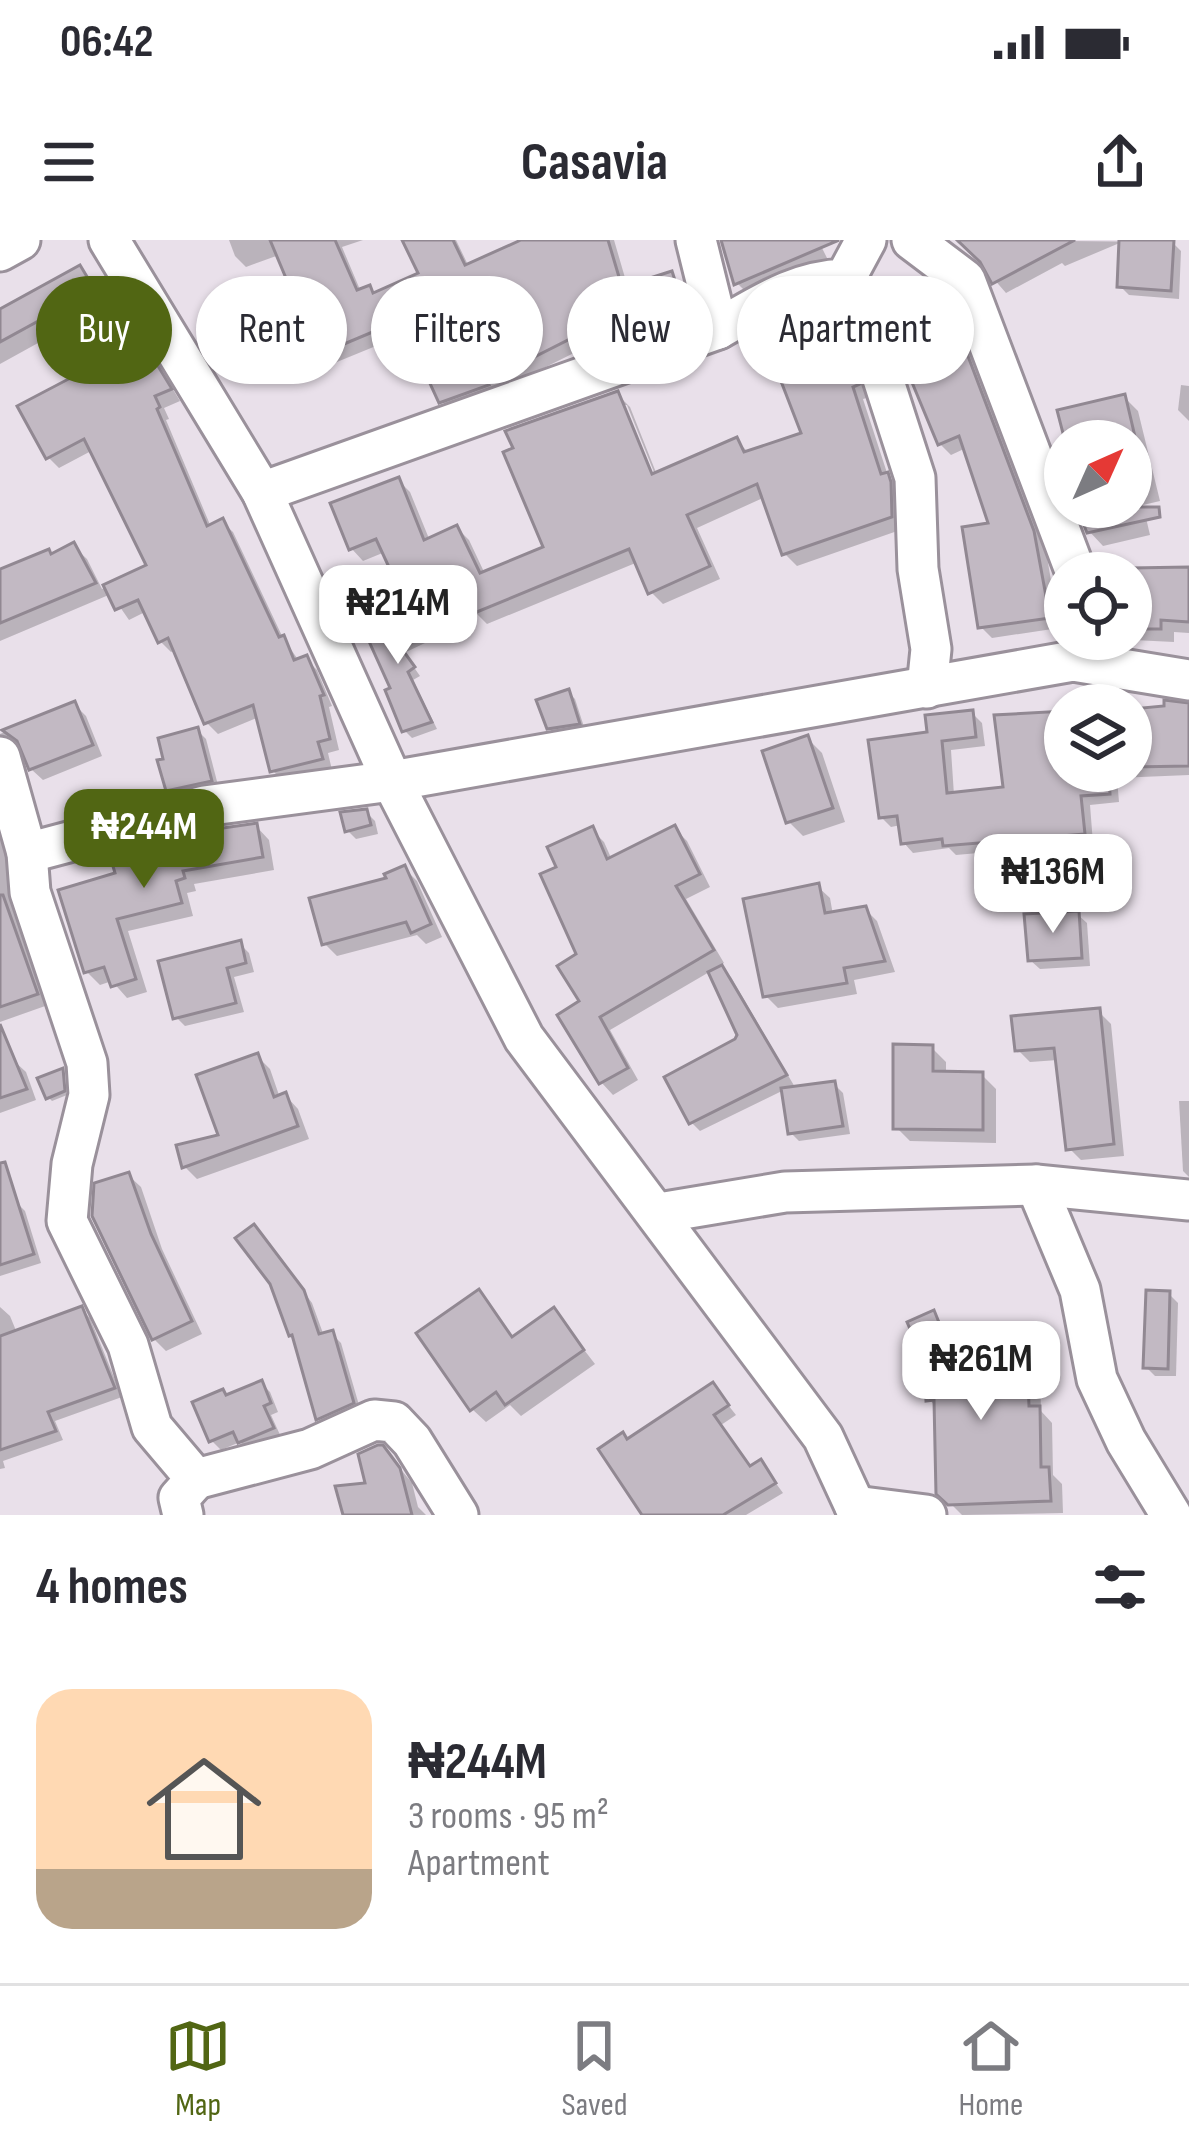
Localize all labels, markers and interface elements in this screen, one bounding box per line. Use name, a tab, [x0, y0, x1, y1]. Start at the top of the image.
text: 06:42	[60, 15, 153, 70]
icon: menu	[36, 129, 102, 195]
icon: share	[1087, 129, 1153, 195]
text: Casavia	[521, 130, 668, 195]
chip: Buy	[36, 276, 172, 384]
chip: Rent	[196, 276, 347, 384]
chip: Filters	[371, 276, 543, 384]
chip: New	[567, 276, 713, 384]
chip: Apartment	[737, 276, 974, 384]
north arrow	[1044, 420, 1152, 528]
map controls	[1044, 420, 1152, 792]
button: locate	[1044, 552, 1152, 660]
pin: ₦214M	[314, 565, 482, 667]
text: ₦214M	[346, 580, 450, 627]
button: layers	[1044, 684, 1152, 792]
pin: ₦244M	[60, 789, 228, 891]
text: ₦244M	[91, 804, 197, 851]
pin: ₦136M	[969, 834, 1137, 936]
text: ₦136M	[1001, 849, 1105, 896]
pin: ₦261M	[897, 1321, 1065, 1423]
text: ₦261M	[929, 1336, 1033, 1383]
icon: filters	[1087, 1554, 1153, 1620]
text: 4 homes	[36, 1557, 188, 1618]
text: ₦244M	[408, 1732, 547, 1793]
icon: home	[132, 1737, 276, 1881]
text: 3 rooms · 95 m²	[408, 1793, 609, 1840]
text: Apartment	[408, 1840, 550, 1887]
tab: Map	[165, 2013, 231, 2125]
tab: Saved	[561, 2013, 628, 2125]
tab: Home	[958, 2013, 1024, 2125]

